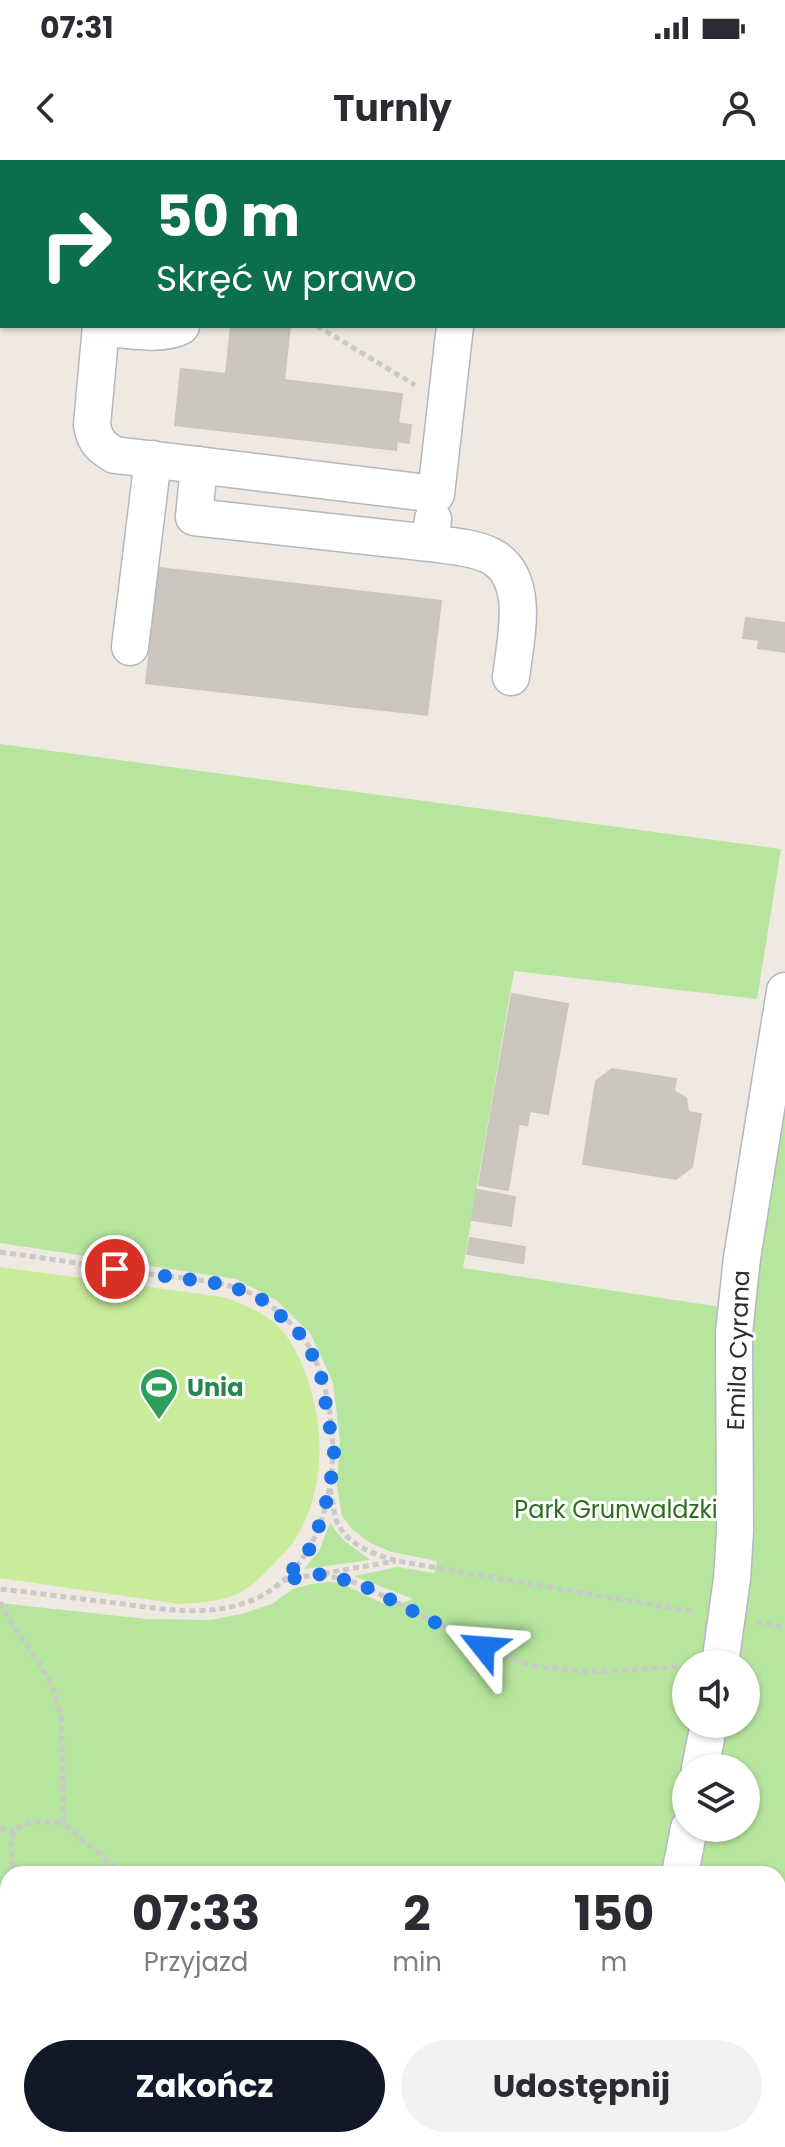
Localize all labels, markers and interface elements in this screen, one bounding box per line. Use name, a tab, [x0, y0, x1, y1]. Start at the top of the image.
text: 07:31	[40, 6, 114, 49]
text: Turnly	[333, 83, 452, 134]
icon: back	[24, 86, 68, 130]
icon: person	[717, 86, 761, 130]
text: 50 m	[156, 177, 300, 256]
icon: right	[24, 192, 128, 296]
text: Skręć w prawo	[156, 253, 417, 304]
pin	[81, 1235, 149, 1303]
icon: arrive	[93, 1247, 137, 1291]
street label: Emila Cyrana	[719, 1269, 757, 1431]
sports icon: Unia	[138, 1366, 180, 1421]
place label: Unia	[187, 1371, 243, 1404]
park label: Park Grunwaldzki	[514, 1493, 718, 1526]
position arrow	[441, 1605, 525, 1689]
map controls	[672, 1650, 760, 1842]
button: sound	[672, 1650, 760, 1738]
button: layers	[672, 1754, 760, 1842]
text: 07:33	[132, 1880, 260, 1947]
text: 2	[403, 1880, 431, 1947]
text: 150	[574, 1880, 654, 1947]
text: Przyjazd	[144, 1944, 248, 1980]
text: min	[392, 1944, 442, 1980]
text: m	[601, 1944, 627, 1980]
button: Zakończ	[24, 2040, 385, 2132]
button: Udostępnij	[401, 2040, 762, 2132]

